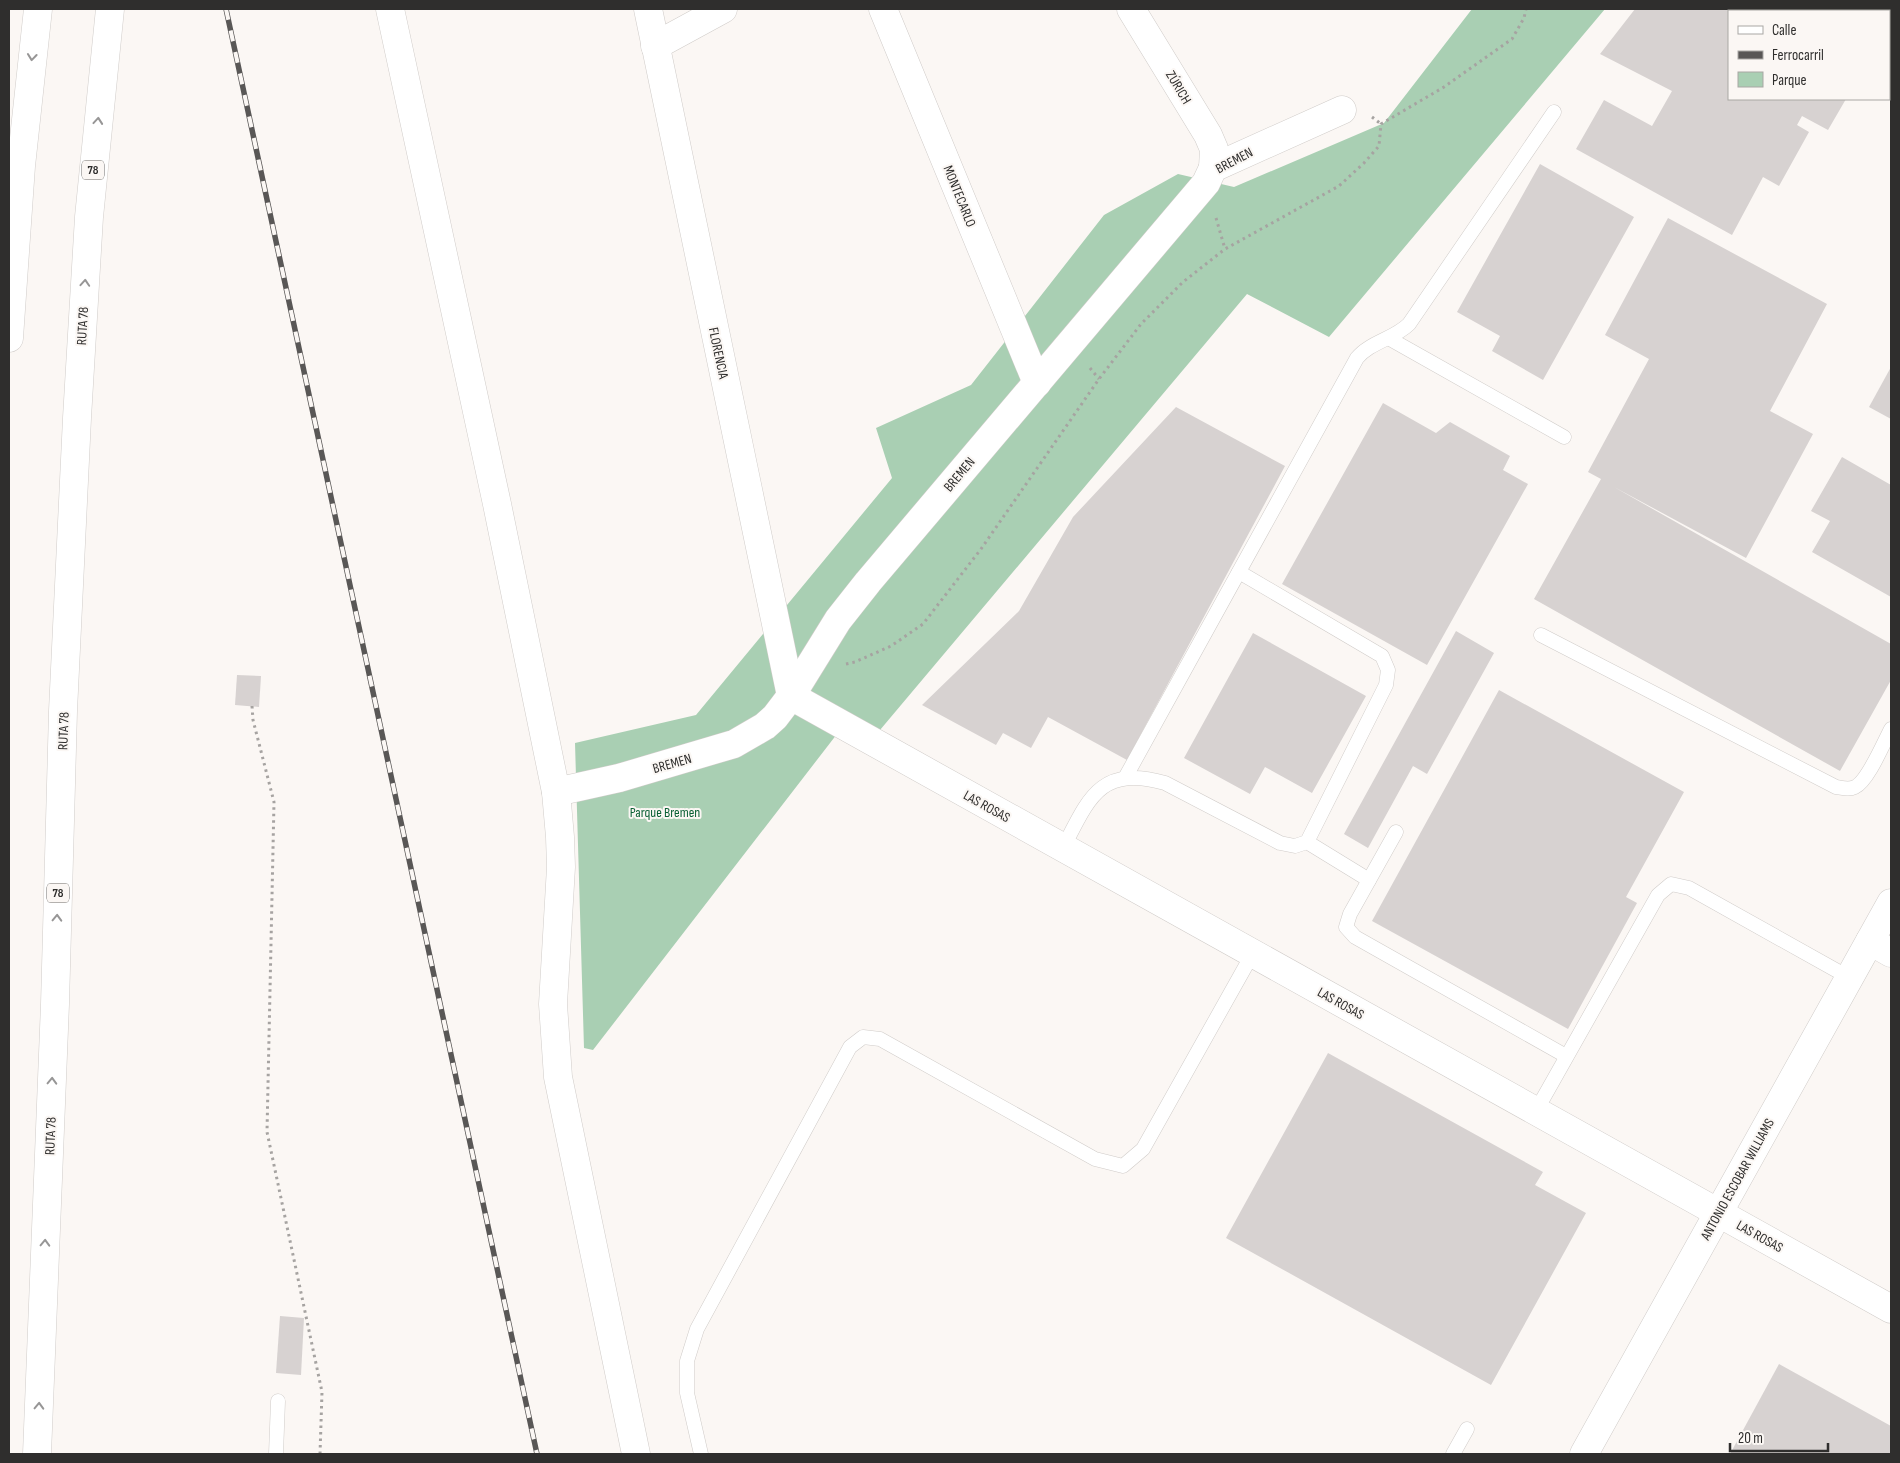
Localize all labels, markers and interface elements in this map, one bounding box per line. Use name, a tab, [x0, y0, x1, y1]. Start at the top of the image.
legend	[1728, 10, 1890, 100]
text: Calle	[1772, 21, 1796, 40]
text: Ferrocarril	[1772, 46, 1824, 65]
one-way arrow	[27, 53, 38, 61]
street label: ZÚRICH	[1162, 67, 1195, 107]
text: Parque	[1772, 71, 1807, 90]
one-way arrow	[92, 117, 103, 125]
street label: BREMEN	[1213, 144, 1256, 177]
road number: 78	[82, 160, 104, 180]
street label: MONTECARLO	[940, 163, 980, 229]
one-way arrow	[79, 279, 90, 287]
street label: RUTA 78	[73, 306, 92, 346]
street label: FLORENCIA	[705, 326, 732, 381]
street label: BREMEN	[940, 454, 979, 495]
street label: RUTA 78	[54, 712, 73, 750]
street label: BREMEN	[651, 750, 694, 777]
street label: LAS ROSAS	[960, 787, 1013, 826]
park label: Parque Bremen	[630, 804, 700, 821]
road number: 78	[47, 884, 69, 902]
one-way arrow	[52, 914, 63, 922]
street label: LAS ROSAS	[1314, 984, 1367, 1023]
one-way arrow	[46, 1077, 57, 1085]
street label: ANTONIO ESCOBAR WILLIAMS	[1696, 1116, 1778, 1244]
street label: RUTA 78	[41, 1117, 60, 1155]
street label: LAS ROSAS	[1733, 1217, 1786, 1256]
one-way arrow	[40, 1239, 51, 1247]
one-way arrow	[34, 1401, 44, 1409]
scale bar	[1730, 1420, 1828, 1452]
text: 20 m	[1738, 1429, 1763, 1448]

